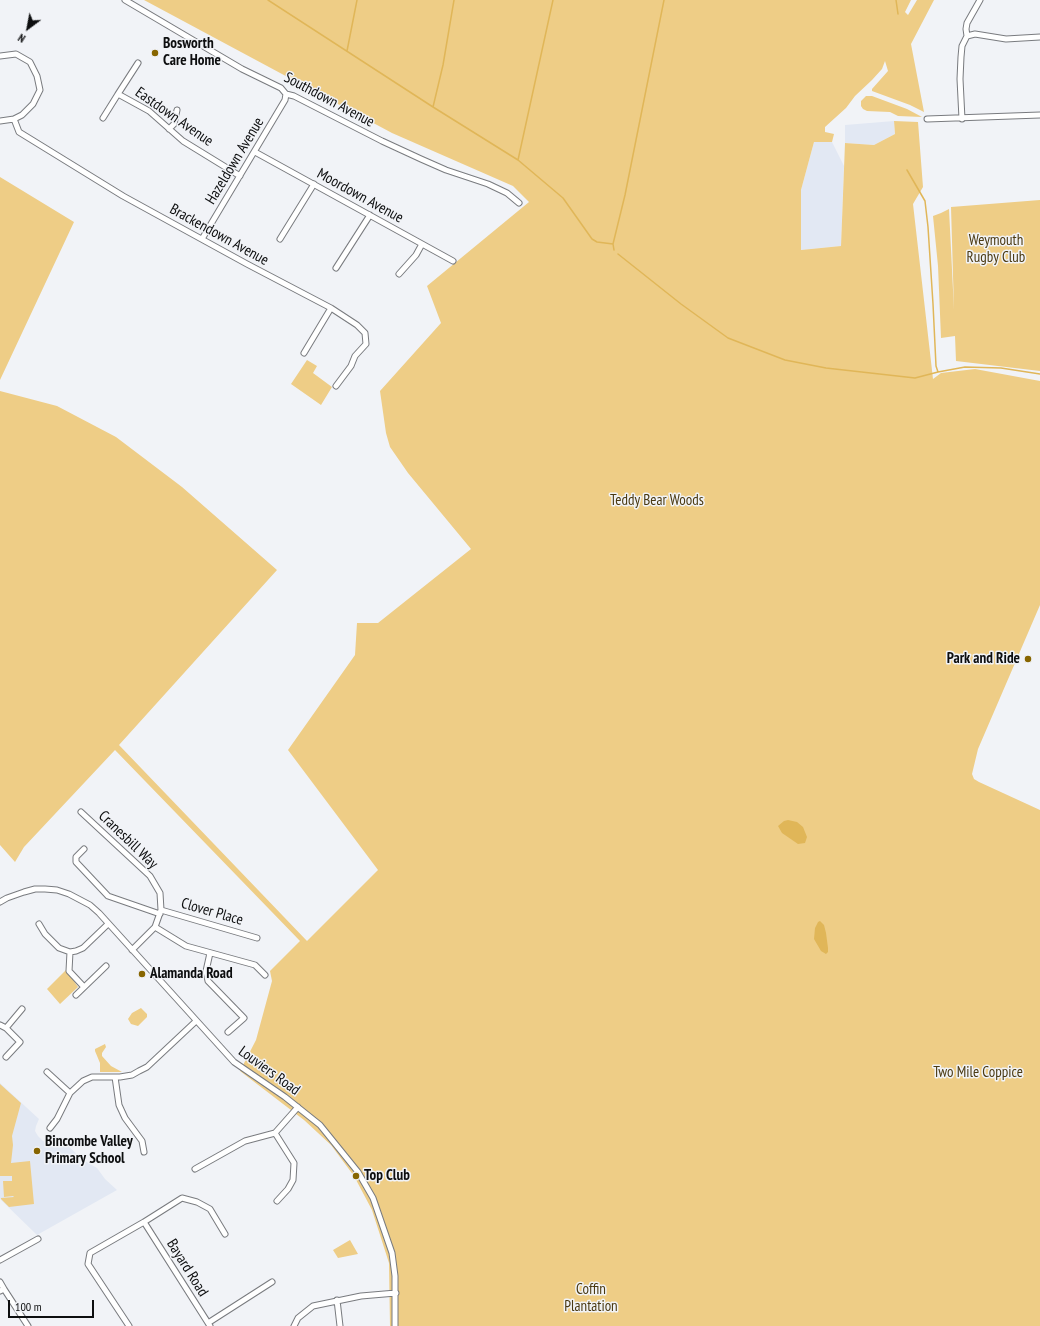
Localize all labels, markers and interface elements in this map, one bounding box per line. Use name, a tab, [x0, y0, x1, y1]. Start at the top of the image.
north arrow	[8, 8, 48, 48]
text: N	[15, 31, 28, 46]
place label: Bosworth Care Home	[163, 35, 221, 70]
marker: Bosworth Care Home	[150, 48, 160, 58]
street label: Southdown Avenue	[281, 69, 377, 131]
street label: Eastdown Avenue	[132, 84, 216, 150]
street label: Hazeldown Avenue	[202, 114, 268, 208]
street label: Moordown Avenue	[314, 165, 406, 227]
street label: Brackendown Avenue	[166, 200, 272, 270]
park label: Weymouth Rugby Club	[967, 232, 1025, 267]
park label: Teddy Bear Woods	[610, 492, 704, 510]
place label: Park and Ride	[947, 650, 1020, 668]
marker: Park and Ride	[1023, 654, 1033, 664]
street label: Cranesbill Way	[94, 807, 162, 873]
street label: Clover Place	[179, 895, 245, 929]
place label: Alamanda Road	[150, 965, 233, 983]
marker: Alamanda Road	[137, 969, 147, 979]
street label: Louviers Road	[235, 1043, 303, 1099]
park label: Two Mile Coppice	[933, 1064, 1023, 1082]
place label: Bincombe Valley Primary School	[45, 1133, 133, 1168]
marker: Bincombe Valley Primary School	[32, 1146, 42, 1156]
place label: Top Club	[364, 1167, 410, 1185]
marker: Top Club	[351, 1171, 361, 1181]
street label: Bayard Road	[162, 1236, 212, 1300]
park label: Coffin Plantation	[564, 1281, 618, 1316]
scale bar	[10, 1292, 96, 1318]
text: 100 m	[15, 1299, 42, 1314]

